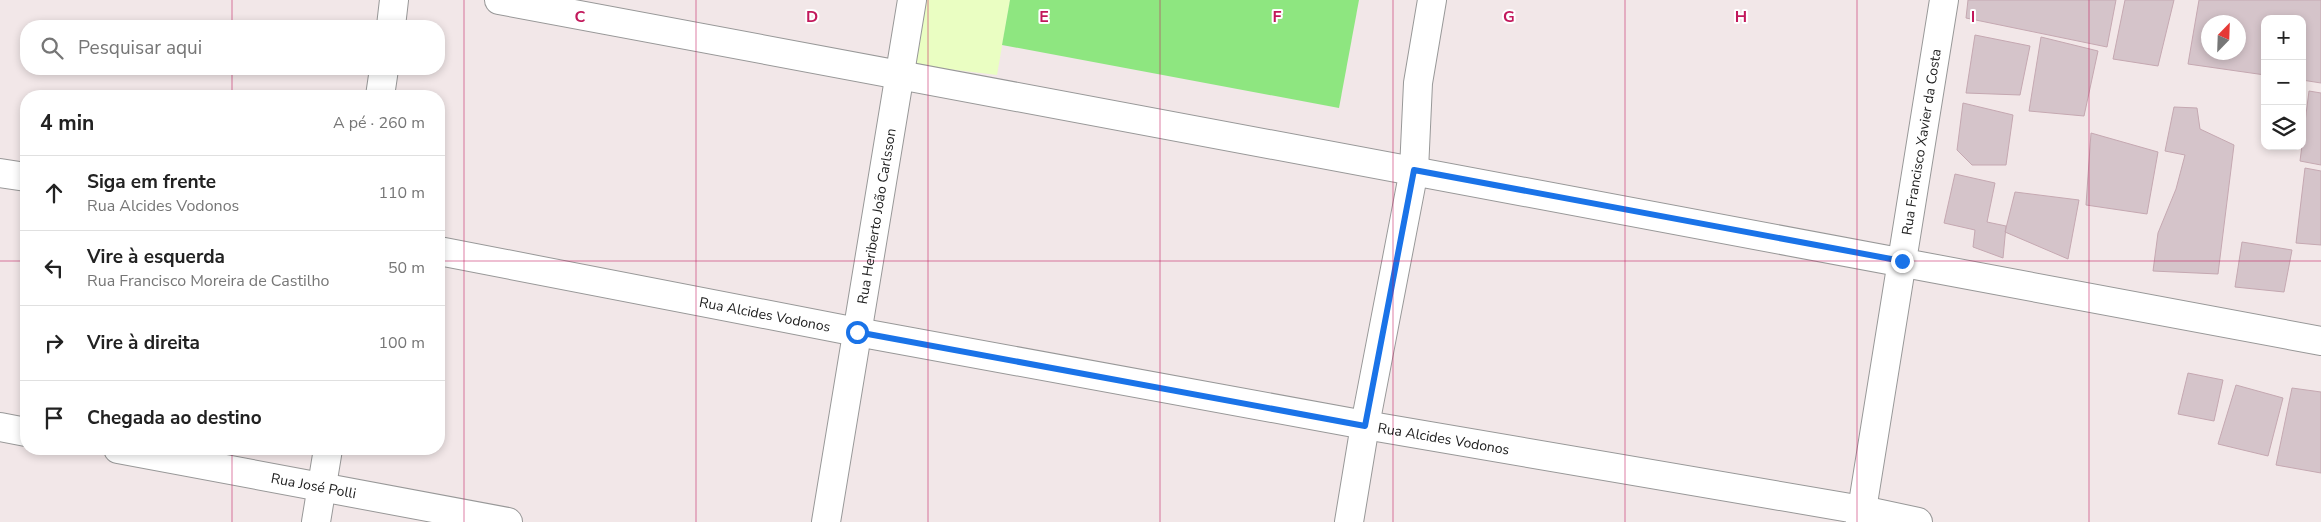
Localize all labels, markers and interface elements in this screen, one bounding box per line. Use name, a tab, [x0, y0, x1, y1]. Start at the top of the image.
text: C	[575, 6, 586, 28]
text: D	[806, 6, 818, 28]
text: E	[1039, 6, 1049, 28]
text: F	[1273, 6, 1282, 28]
text: G	[1503, 6, 1515, 28]
text: H	[1735, 6, 1747, 28]
text: I	[1971, 6, 1975, 28]
north arrow	[2201, 15, 2246, 60]
map controls	[2261, 15, 2306, 150]
button: +	[2261, 15, 2306, 60]
search box	[20, 20, 445, 75]
icon: search	[38, 34, 66, 62]
text: Pesquisar aqui	[78, 35, 202, 61]
street label: Rua Francisco Xavier da Costa	[1897, 47, 1946, 236]
button: −	[2261, 60, 2306, 105]
button: layers	[2261, 105, 2306, 150]
text: 4 min	[40, 109, 94, 137]
text: A pé · 260 m	[333, 112, 425, 134]
street label: Rua Heriberto João Carlsson	[853, 127, 901, 306]
text: Siga em frente	[87, 169, 216, 195]
icon: ahead	[40, 179, 68, 207]
text: 110 m	[378, 182, 425, 204]
text: Rua Alcides Vodonos	[87, 195, 239, 217]
text: Vire à esquerda	[87, 244, 225, 270]
route end	[1891, 250, 1914, 273]
icon: left	[40, 254, 68, 282]
text: 50 m	[388, 257, 425, 279]
text: Rua Francisco Moreira de Castilho	[87, 270, 329, 292]
street label: Rua Alcides Vodonos	[698, 293, 832, 337]
route start	[846, 321, 869, 344]
icon: right	[40, 329, 68, 357]
text: Vire à direita	[87, 330, 200, 356]
text: 100 m	[378, 332, 425, 354]
icon: arrive	[40, 404, 68, 432]
text: Chegada ao destino	[87, 405, 262, 431]
street label: Rua Alcides Vodonos	[1376, 418, 1511, 460]
street label: Rua José Polli	[269, 469, 358, 503]

